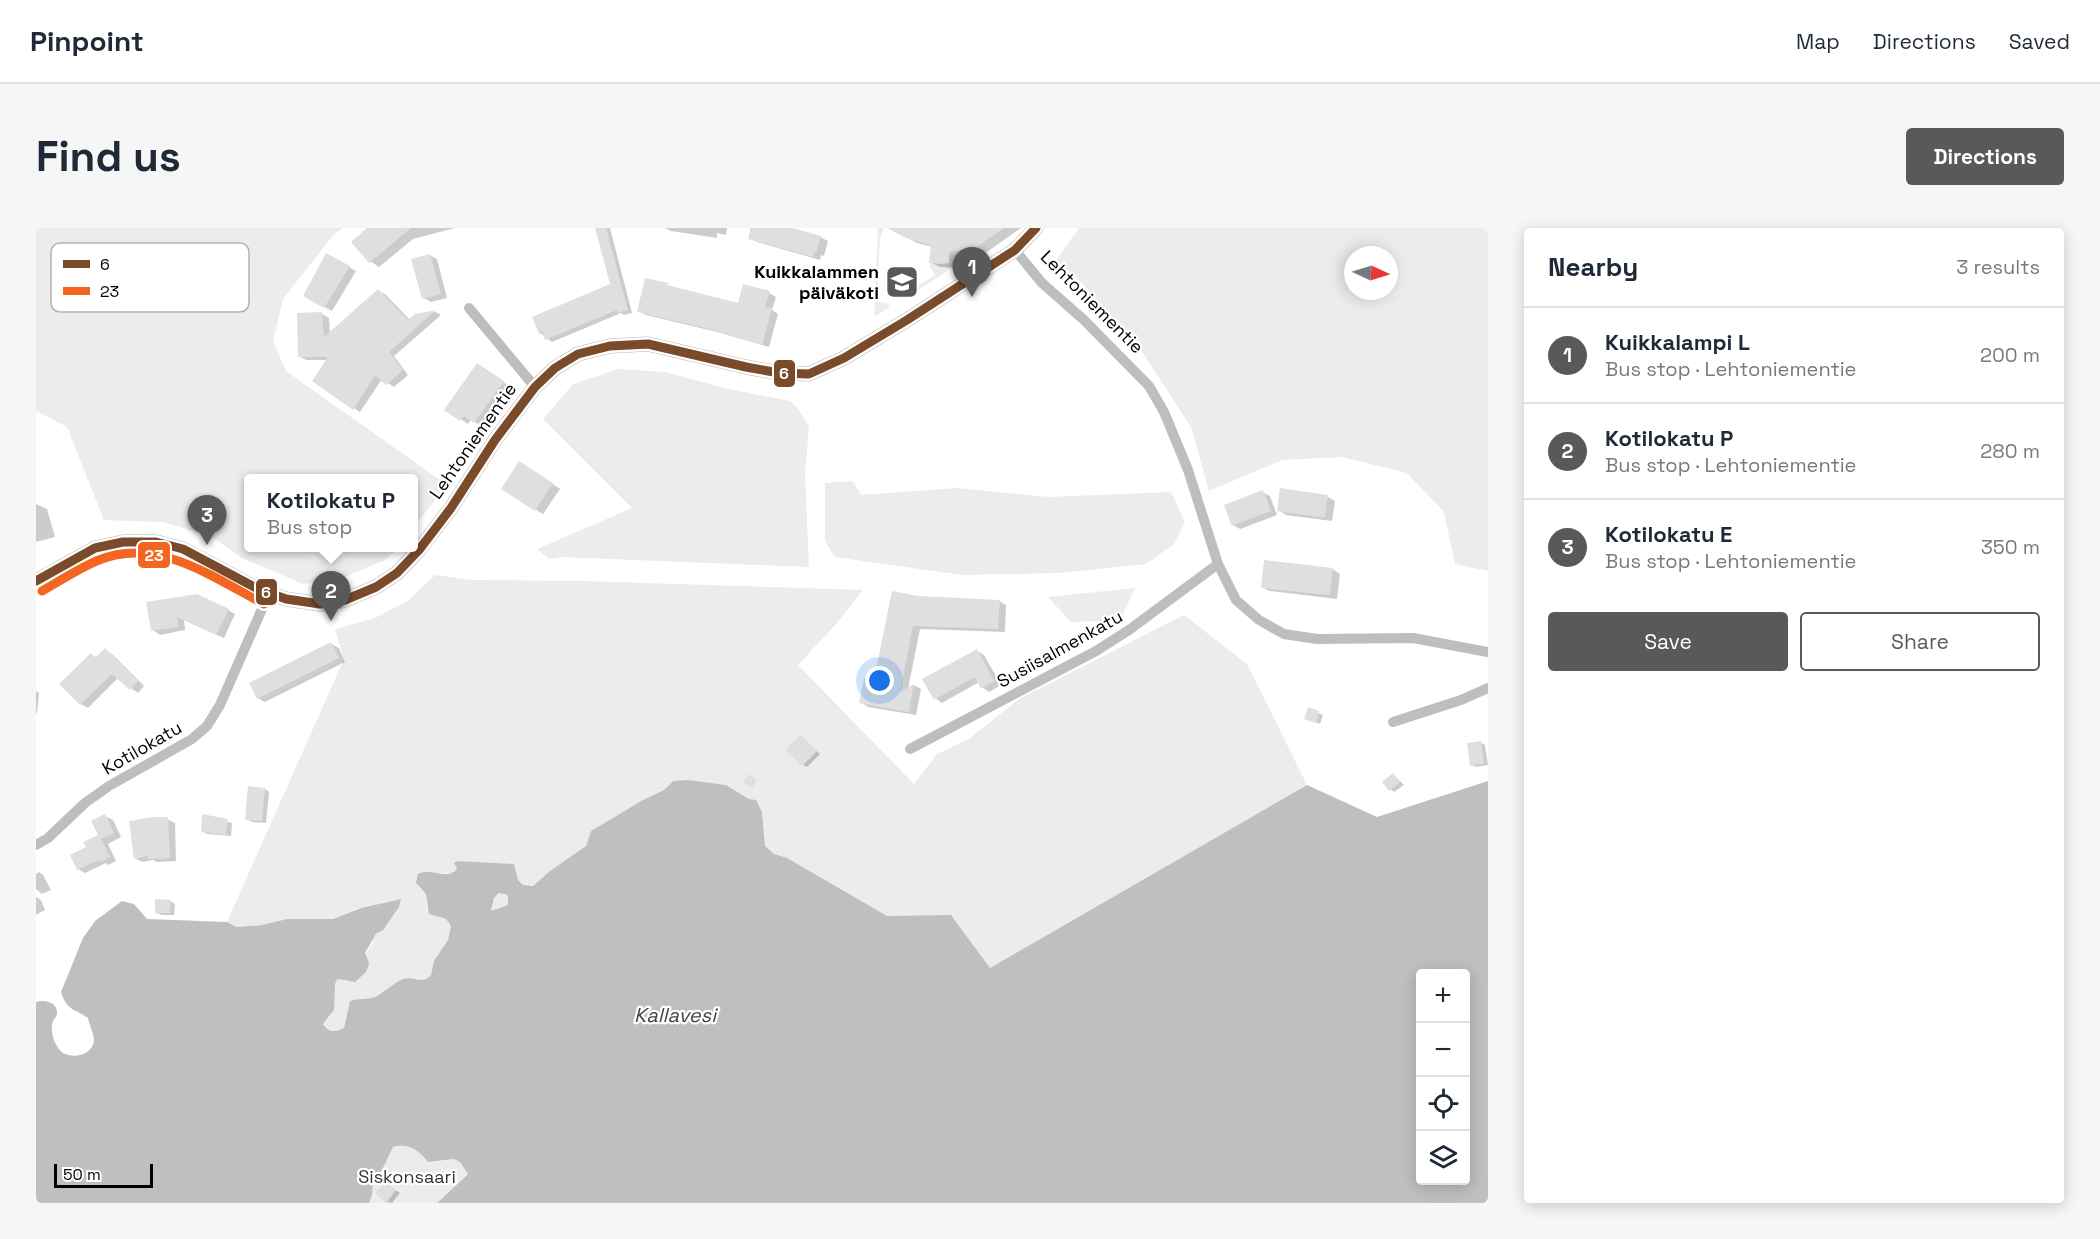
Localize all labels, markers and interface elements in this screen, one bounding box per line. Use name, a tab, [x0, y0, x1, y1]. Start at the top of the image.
text: Pinpoint	[30, 23, 144, 59]
text: Map	[1796, 28, 1840, 55]
text: Directions	[1873, 28, 1976, 55]
text: Saved	[2009, 28, 2070, 55]
button: Directions	[1906, 128, 2064, 185]
text: Find us	[36, 130, 181, 183]
legend	[51, 243, 249, 312]
street label: Lehtoniementie	[1036, 245, 1149, 358]
north arrow	[1344, 246, 1398, 300]
pin: 1	[952, 248, 992, 297]
text: Nearby	[1548, 250, 1638, 284]
text: 6	[100, 254, 110, 275]
text: 3 results	[1956, 254, 2040, 280]
place label: Kuikkalammen päiväkoti	[754, 260, 879, 304]
school or university icon: Kuikkalammen päiväkoti	[884, 264, 920, 300]
text: 23	[100, 281, 119, 302]
text: Kuikkalampi L	[1605, 328, 1750, 356]
text: 1	[1563, 342, 1572, 368]
text: 200 m	[1980, 342, 2040, 368]
text: Bus stop · Lehtoniementie	[1605, 356, 1856, 382]
line badge: 6	[773, 359, 796, 388]
text: 6	[779, 363, 789, 384]
street label: Lehtoniementie	[424, 378, 521, 503]
text: Kotilokatu P	[1605, 424, 1733, 452]
text: 2	[1562, 438, 1573, 464]
text: 280 m	[1980, 438, 2040, 464]
text: Bus stop · Lehtoniementie	[1605, 452, 1856, 478]
popup	[244, 474, 418, 552]
text: Kotilokatu P	[267, 486, 395, 514]
pin: 3	[188, 496, 226, 545]
text: Bus stop	[267, 514, 352, 540]
text: Kotilokatu E	[1605, 520, 1732, 548]
text: 3	[1561, 534, 1574, 560]
text: 350 m	[1981, 534, 2040, 560]
line badge: 23	[137, 541, 171, 569]
text: 23	[144, 545, 164, 566]
text: Bus stop · Lehtoniementie	[1605, 548, 1856, 574]
pin: 2	[312, 572, 350, 621]
line badge: 6	[255, 578, 278, 606]
text: 6	[261, 582, 271, 603]
street label: Susiisalmenkatu	[993, 605, 1127, 693]
button: Save	[1548, 612, 1788, 671]
button: Share	[1800, 612, 2040, 671]
your location	[865, 666, 894, 695]
street label: Kotilokatu	[98, 716, 186, 780]
map controls	[1416, 969, 1470, 1185]
button: +	[1416, 969, 1470, 1023]
water label: Kallavesi	[634, 1002, 718, 1028]
button: −	[1416, 1023, 1470, 1077]
button: locate	[1416, 1077, 1470, 1131]
button: layers	[1416, 1131, 1470, 1185]
scale bar	[54, 1161, 153, 1188]
text: 50 m	[63, 1164, 101, 1185]
park label: Siskonsaari	[358, 1165, 456, 1188]

